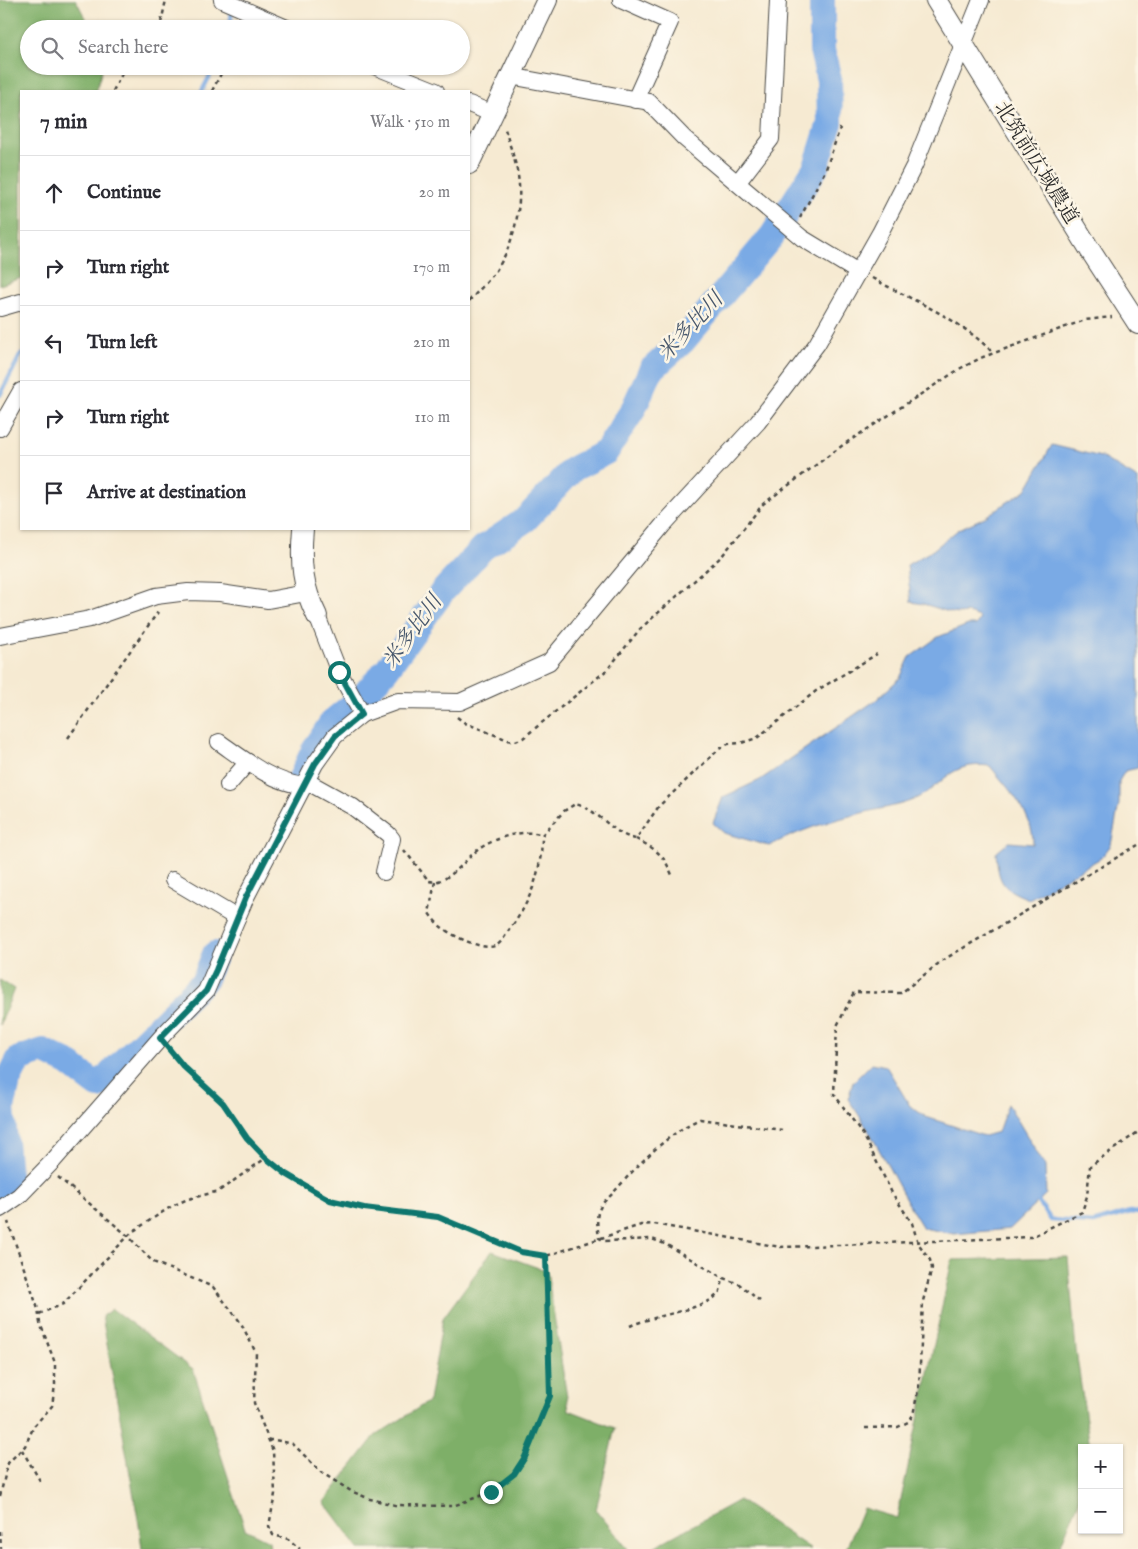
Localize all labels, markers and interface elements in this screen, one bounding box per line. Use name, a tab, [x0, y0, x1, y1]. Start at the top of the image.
search box	[20, 20, 470, 75]
icon: search	[38, 34, 66, 62]
text: Search here	[78, 36, 169, 60]
street label: 北筑前広域農道	[988, 97, 1084, 229]
text: 7 min	[40, 109, 87, 136]
text: Walk · 510 m	[370, 113, 450, 133]
icon: ahead	[40, 179, 68, 207]
text: Continue	[87, 181, 161, 205]
text: 20 m	[419, 183, 450, 203]
icon: right	[40, 254, 68, 282]
text: Turn right	[87, 256, 169, 280]
text: 170 m	[413, 258, 450, 278]
water label: 米多比川	[652, 286, 731, 367]
icon: left	[40, 329, 68, 357]
text: Turn left	[87, 331, 158, 355]
text: 210 m	[413, 333, 450, 353]
icon: right	[40, 404, 68, 432]
text: Turn right	[87, 406, 169, 430]
text: 110 m	[414, 408, 450, 428]
icon: arrive	[40, 479, 68, 507]
text: Arrive at destination	[87, 481, 246, 505]
water label: 米多比川	[377, 588, 450, 674]
route start	[328, 661, 351, 684]
map controls	[1078, 1444, 1123, 1534]
button: +	[1078, 1444, 1123, 1489]
route end	[480, 1481, 503, 1504]
button: −	[1078, 1489, 1123, 1534]

